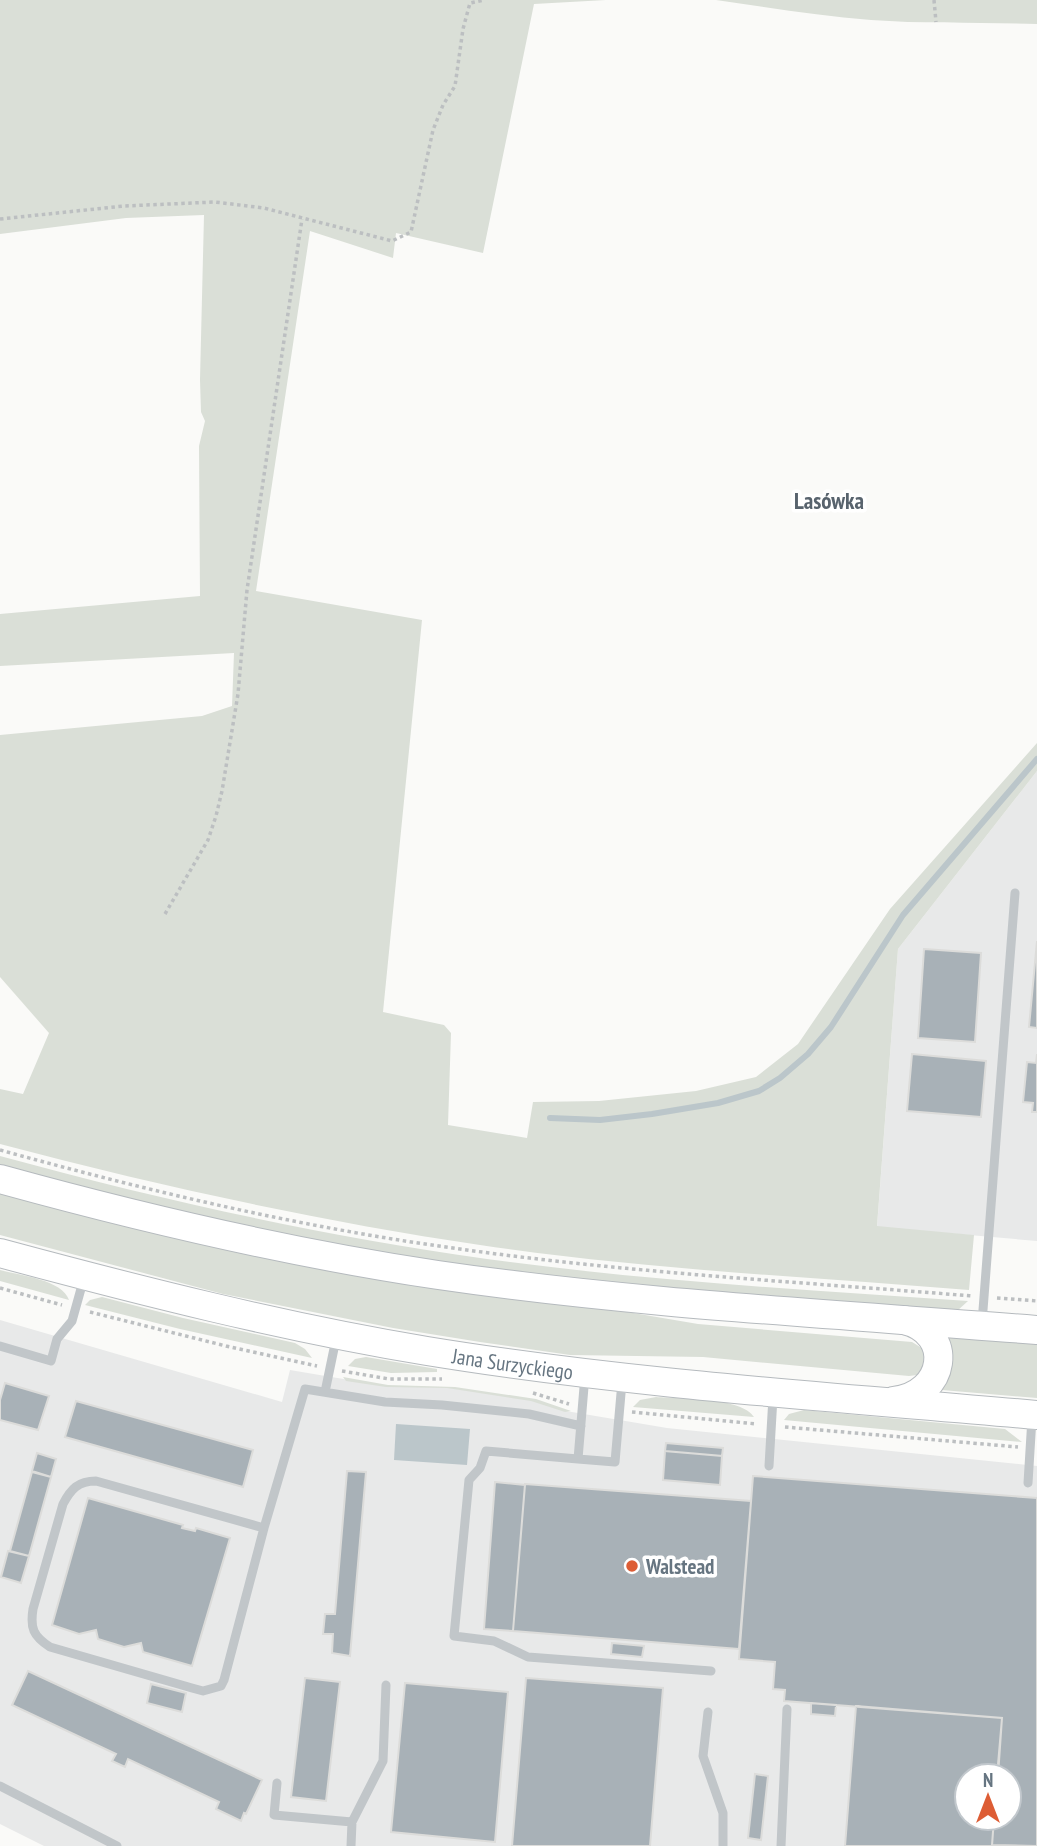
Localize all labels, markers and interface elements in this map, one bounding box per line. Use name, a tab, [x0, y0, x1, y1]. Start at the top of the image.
district label: Lasówka	[794, 486, 864, 515]
street label: Jana Surzyckiego	[450, 1342, 575, 1385]
place label: Walstead	[645, 1553, 714, 1580]
marker: Walstead	[624, 1558, 640, 1574]
north arrow	[953, 1762, 1023, 1832]
text: N	[983, 1768, 993, 1792]

